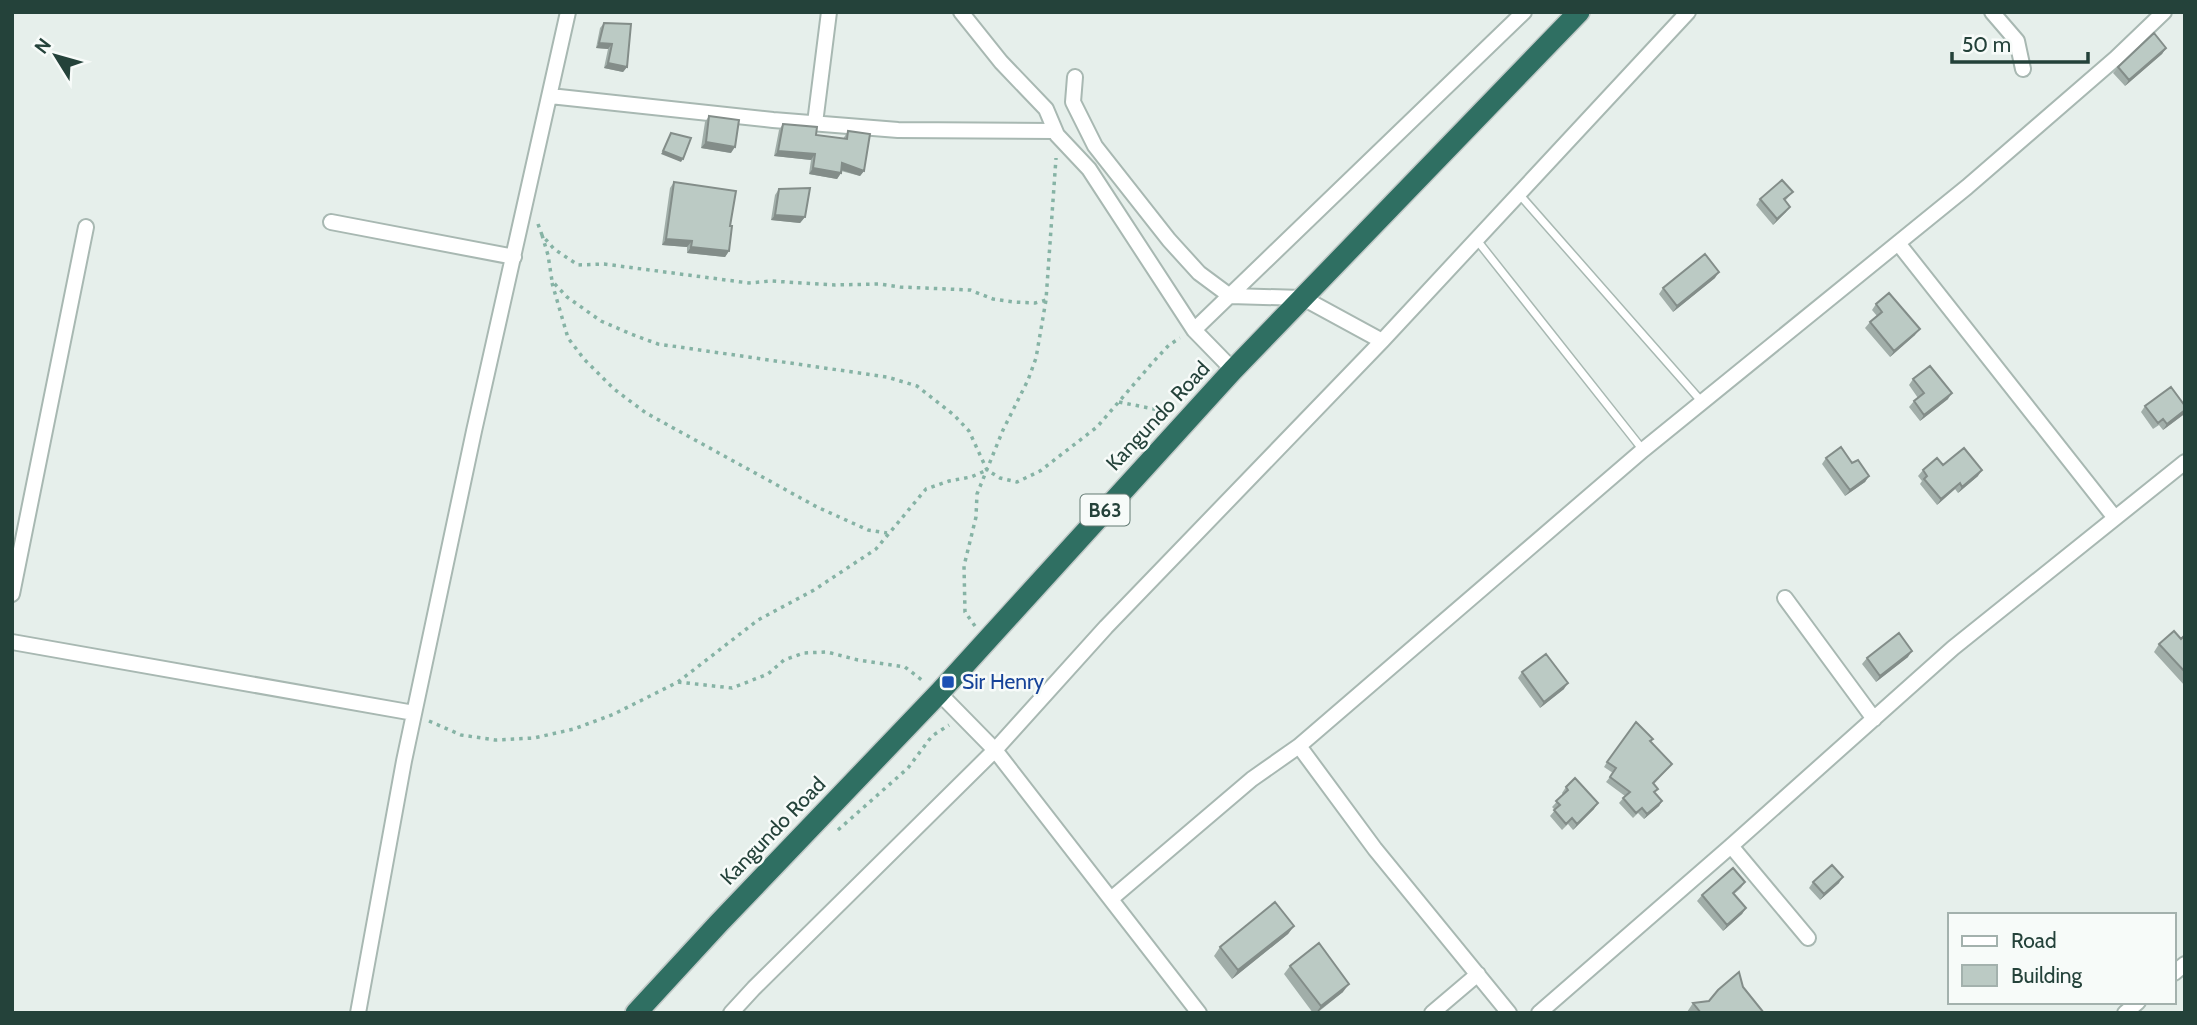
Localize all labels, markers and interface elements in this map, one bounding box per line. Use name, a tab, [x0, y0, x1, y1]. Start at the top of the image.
north arrow	[21, 21, 91, 91]
scale bar	[1952, 21, 2088, 65]
text: 50 m	[1962, 32, 2011, 57]
text: N	[30, 34, 56, 58]
street label: Kangundo Road	[1101, 356, 1215, 476]
road number: B63	[1080, 495, 1130, 526]
place label: Sir Henry	[962, 669, 1045, 694]
marker: Sir Henry	[940, 674, 956, 690]
street label: Kangundo Road	[715, 771, 830, 890]
legend	[1948, 913, 2176, 1004]
text: Road	[2011, 928, 2057, 953]
text: Building	[2011, 963, 2083, 988]

